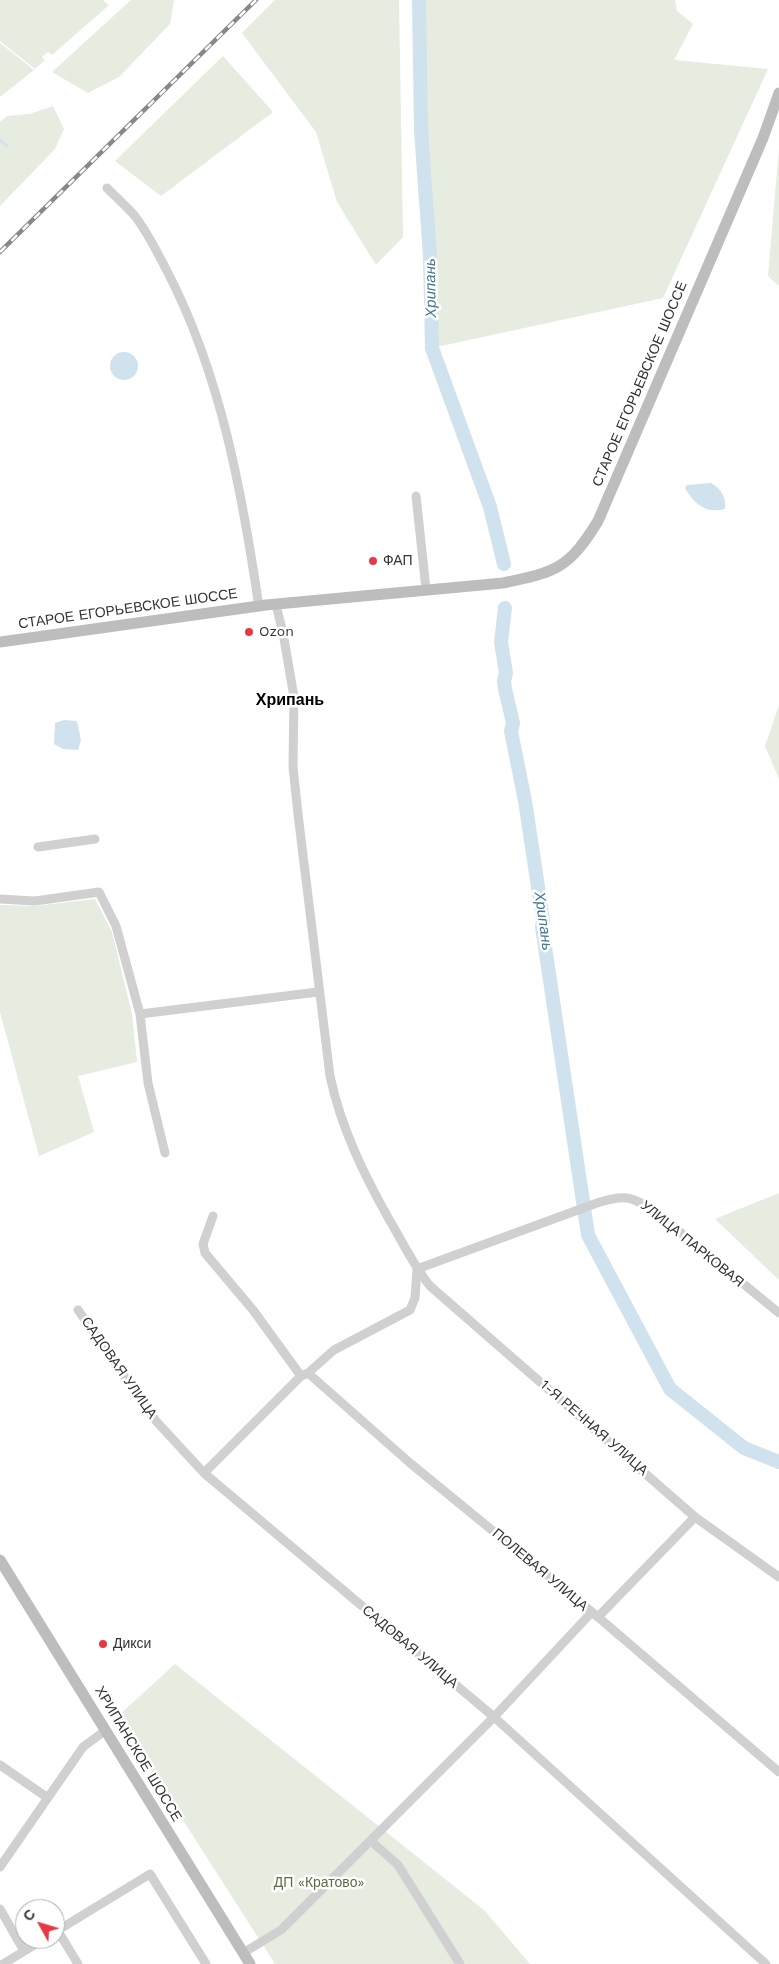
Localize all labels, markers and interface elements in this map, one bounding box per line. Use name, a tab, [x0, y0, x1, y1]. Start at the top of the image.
water label: Хрипань	[421, 258, 441, 318]
street label: СТАРОЕ ЕГОРЬЕВСКОЕ ШОССЕ	[589, 279, 691, 489]
place label: ФАП	[383, 553, 413, 569]
marker: ФАП	[367, 555, 379, 567]
street label: СТАРОЕ ЕГОРЬЕВСКОЕ ШОССЕ	[17, 585, 239, 633]
place label: Ozon	[259, 624, 294, 640]
marker: Ozon	[243, 626, 255, 638]
district label: Хрипань	[256, 690, 324, 710]
water label: Хрипань	[530, 890, 556, 952]
street label: УЛИЦА ПАРКОВАЯ	[637, 1197, 747, 1291]
street label: САДОВАЯ УЛИЦА	[78, 1314, 160, 1422]
street label: 1-Я РЕЧНАЯ УЛИЦА	[537, 1377, 651, 1479]
street label: ПОЛЕВАЯ УЛИЦА	[489, 1525, 591, 1615]
street label: САДОВАЯ УЛИЦА	[358, 1602, 462, 1692]
place label: Дикси	[113, 1636, 151, 1652]
marker: Дикси	[97, 1638, 109, 1650]
street label: ХРИПАНСКОЕ ШОССЕ	[91, 1683, 185, 1825]
park label: ДП «Кратово»	[274, 1875, 364, 1891]
north arrow	[15, 1899, 65, 1949]
text: С	[20, 1906, 39, 1924]

